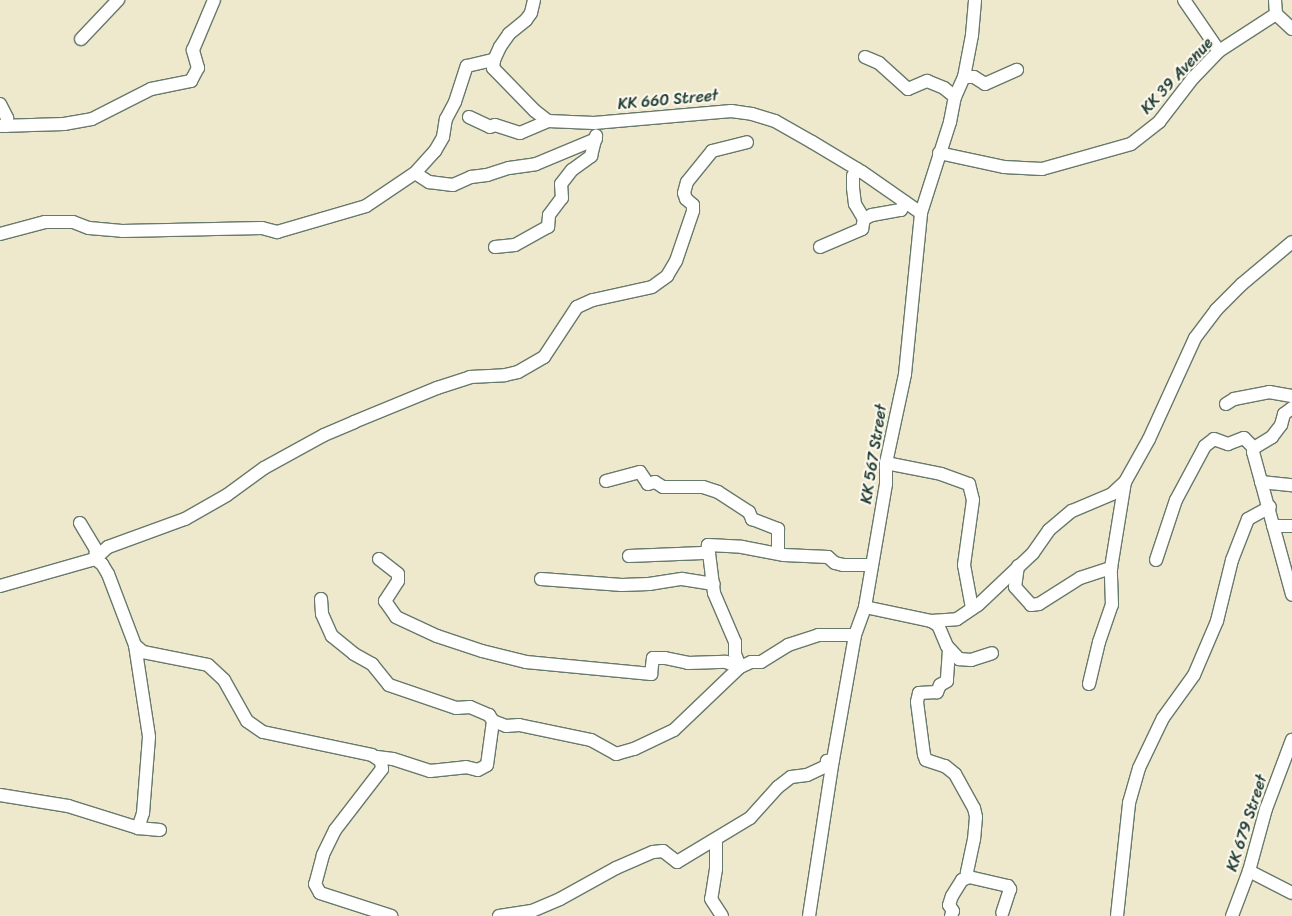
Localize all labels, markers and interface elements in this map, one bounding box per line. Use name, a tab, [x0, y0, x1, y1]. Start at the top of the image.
street label: KK 39 Avenue	[1137, 34, 1217, 118]
street label: KK 660 Street	[616, 86, 720, 114]
street label: KK 567 Street	[857, 402, 891, 506]
street label: KK 679 Street	[1222, 771, 1272, 875]

